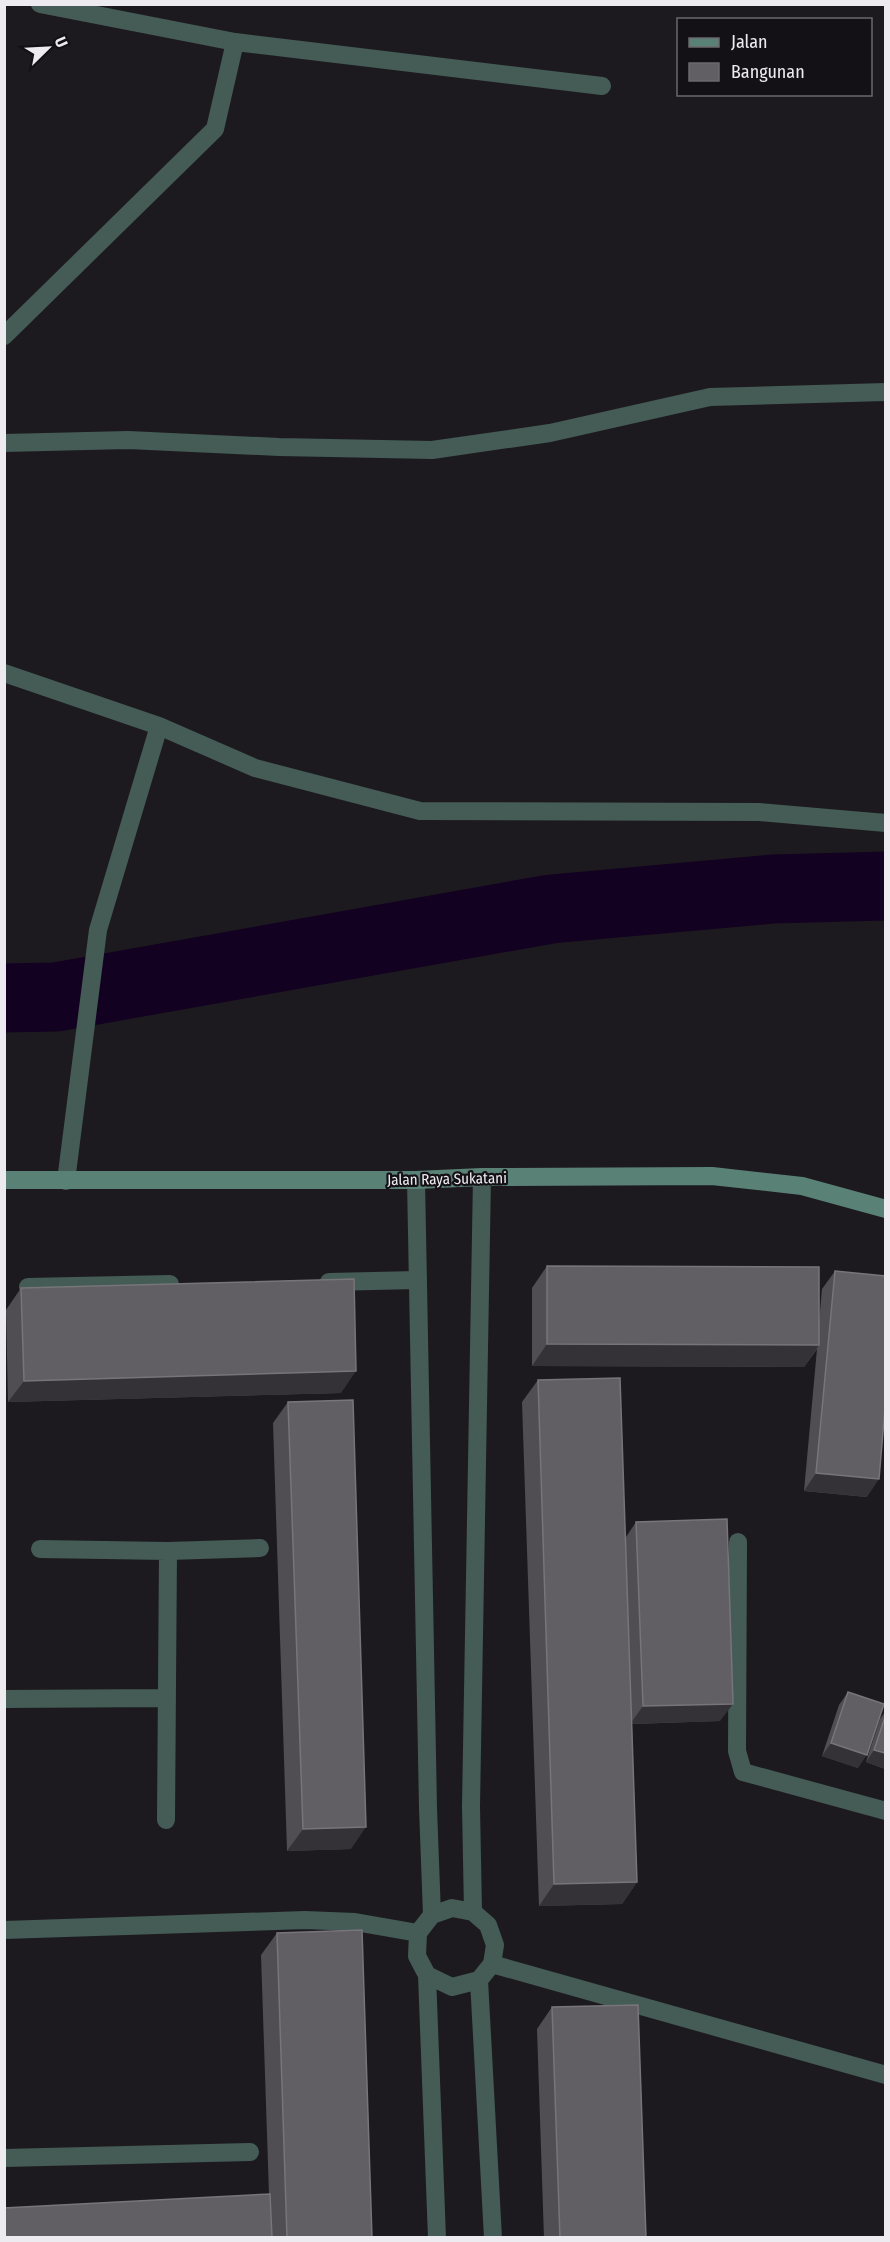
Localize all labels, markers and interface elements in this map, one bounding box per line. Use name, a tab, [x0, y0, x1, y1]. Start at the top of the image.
north arrow	[18, 18, 78, 78]
legend	[677, 18, 872, 96]
text: Jalan	[731, 31, 768, 53]
text: U	[51, 34, 72, 50]
text: Bangunan	[731, 61, 805, 83]
street label: Jalan Raya Sukatani	[387, 1169, 507, 1189]

